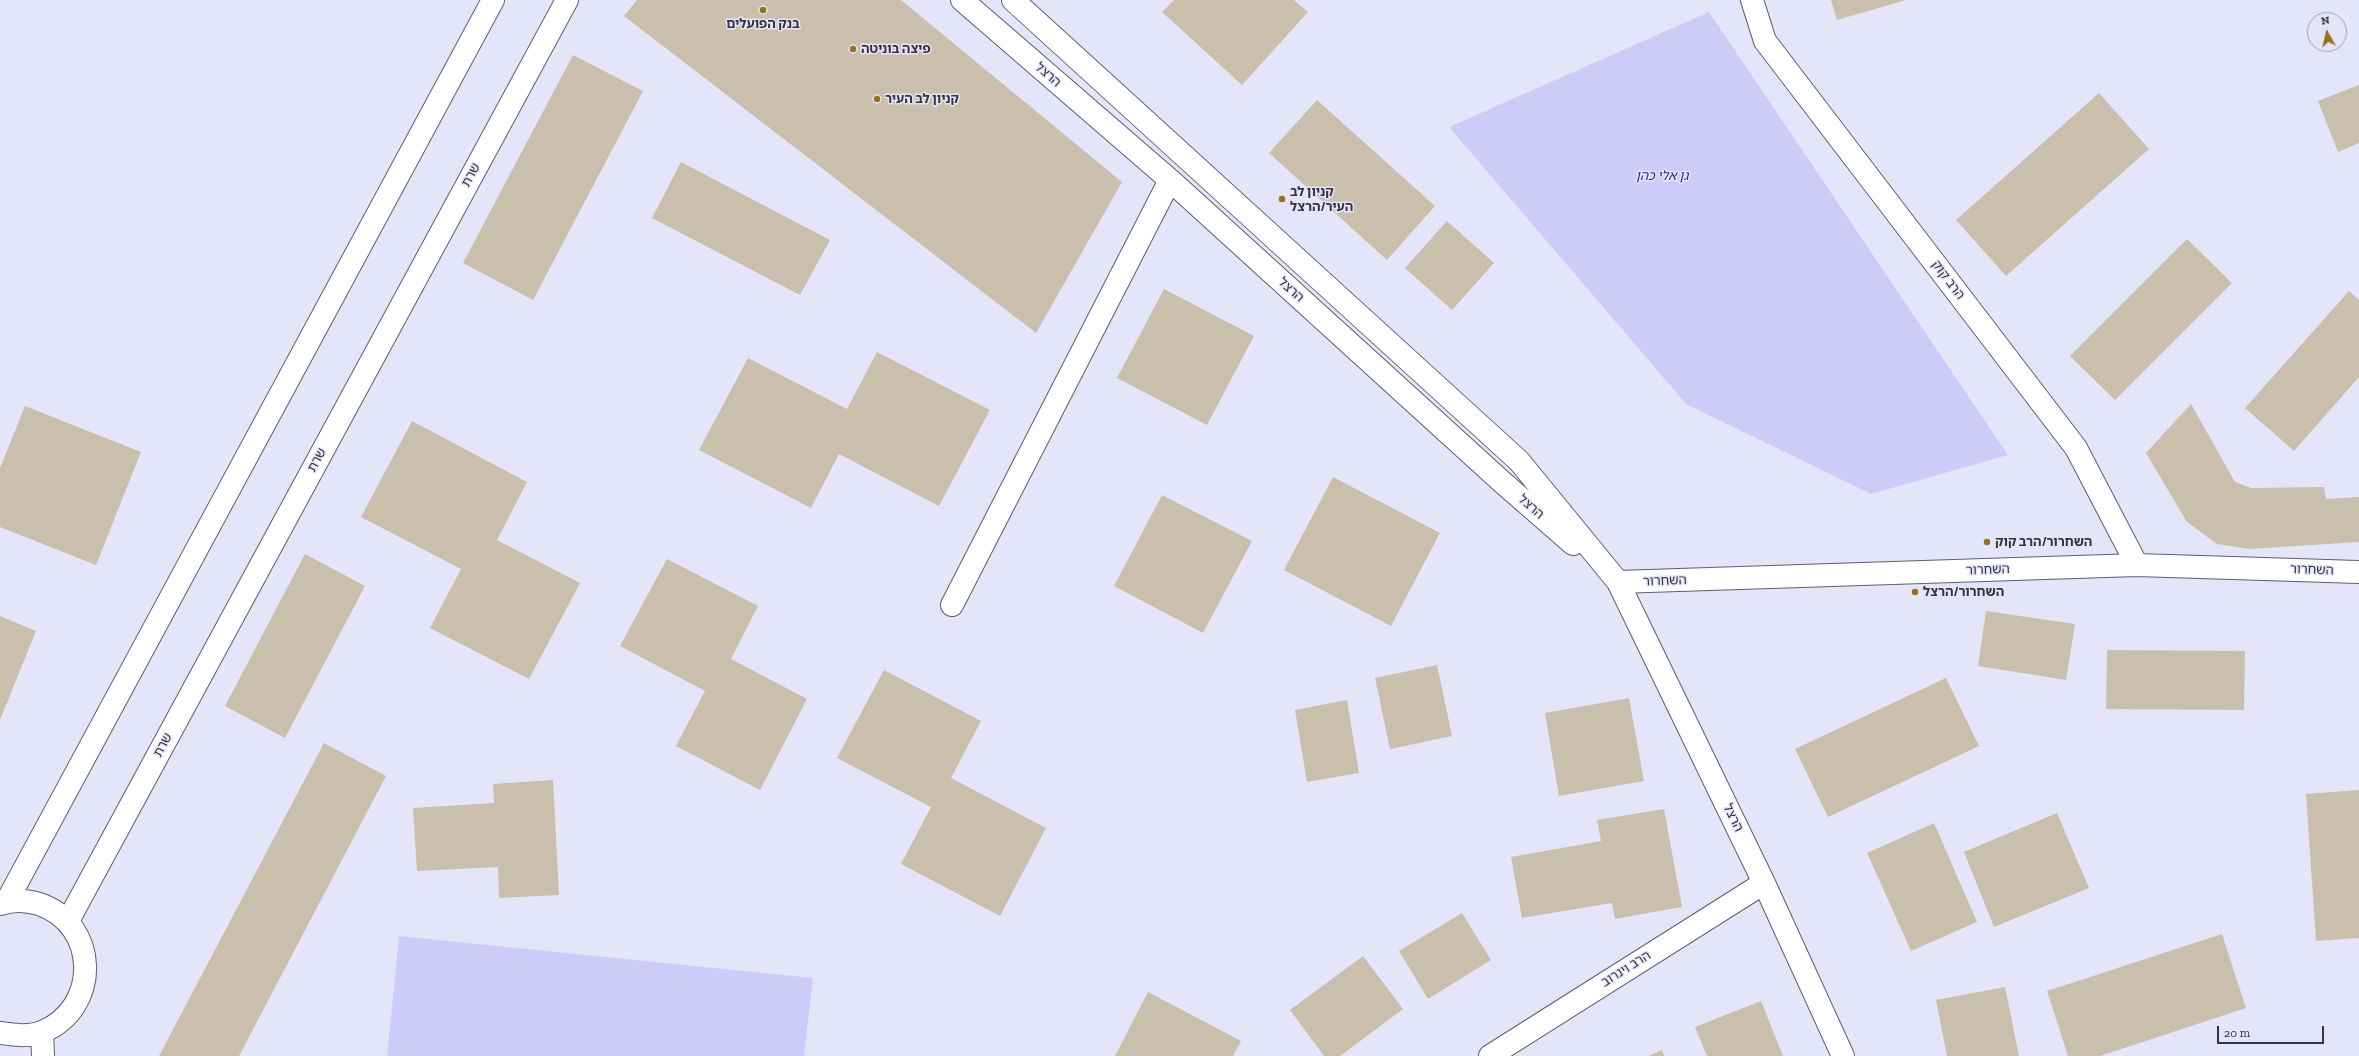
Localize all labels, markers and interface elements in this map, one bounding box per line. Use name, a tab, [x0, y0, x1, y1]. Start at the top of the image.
marker: בנק הפועלים	[758, 5, 768, 15]
north arrow	[2307, 12, 2347, 52]
text: N	[2320, 14, 2330, 28]
place label: בנק הפועלים	[726, 16, 800, 32]
place label: פיצה בוניטה	[861, 41, 931, 57]
marker: פיצה בוניטה	[848, 44, 858, 54]
street label: הרצל	[1032, 60, 1064, 90]
place label: קניון לב העיר	[885, 91, 959, 107]
marker: קניון לב העיר	[872, 94, 882, 104]
street label: שרת	[458, 160, 484, 190]
park label: גן אלי כהן	[1636, 168, 1688, 184]
place label: קניון לב העיר/הרצל	[1290, 184, 1353, 215]
marker: קניון לב העיר/הרצל	[1277, 194, 1287, 204]
street label: הרב קוק	[1928, 257, 1968, 303]
street label: הרצל	[1275, 275, 1307, 305]
street label: שרת	[304, 445, 330, 475]
street label: הרצל	[1515, 492, 1547, 522]
place label: השחרור/הרב קוק	[1995, 534, 2092, 550]
marker: השחרור/הרב קוק	[1982, 537, 1992, 547]
street label: השחרור	[1966, 561, 2010, 579]
street label: השחרור	[2290, 561, 2334, 579]
street label: השחרור	[1643, 572, 1687, 590]
place label: השחרור/הרצל	[1923, 584, 2004, 600]
marker: השחרור/הרצל	[1910, 587, 1920, 597]
street label: שרת	[150, 730, 176, 760]
street label: הרצל	[1720, 802, 1746, 834]
street label: הרב וינרוב	[1598, 948, 1654, 990]
scale bar	[2219, 1018, 2326, 1044]
text: 20 m	[2224, 1026, 2250, 1040]

